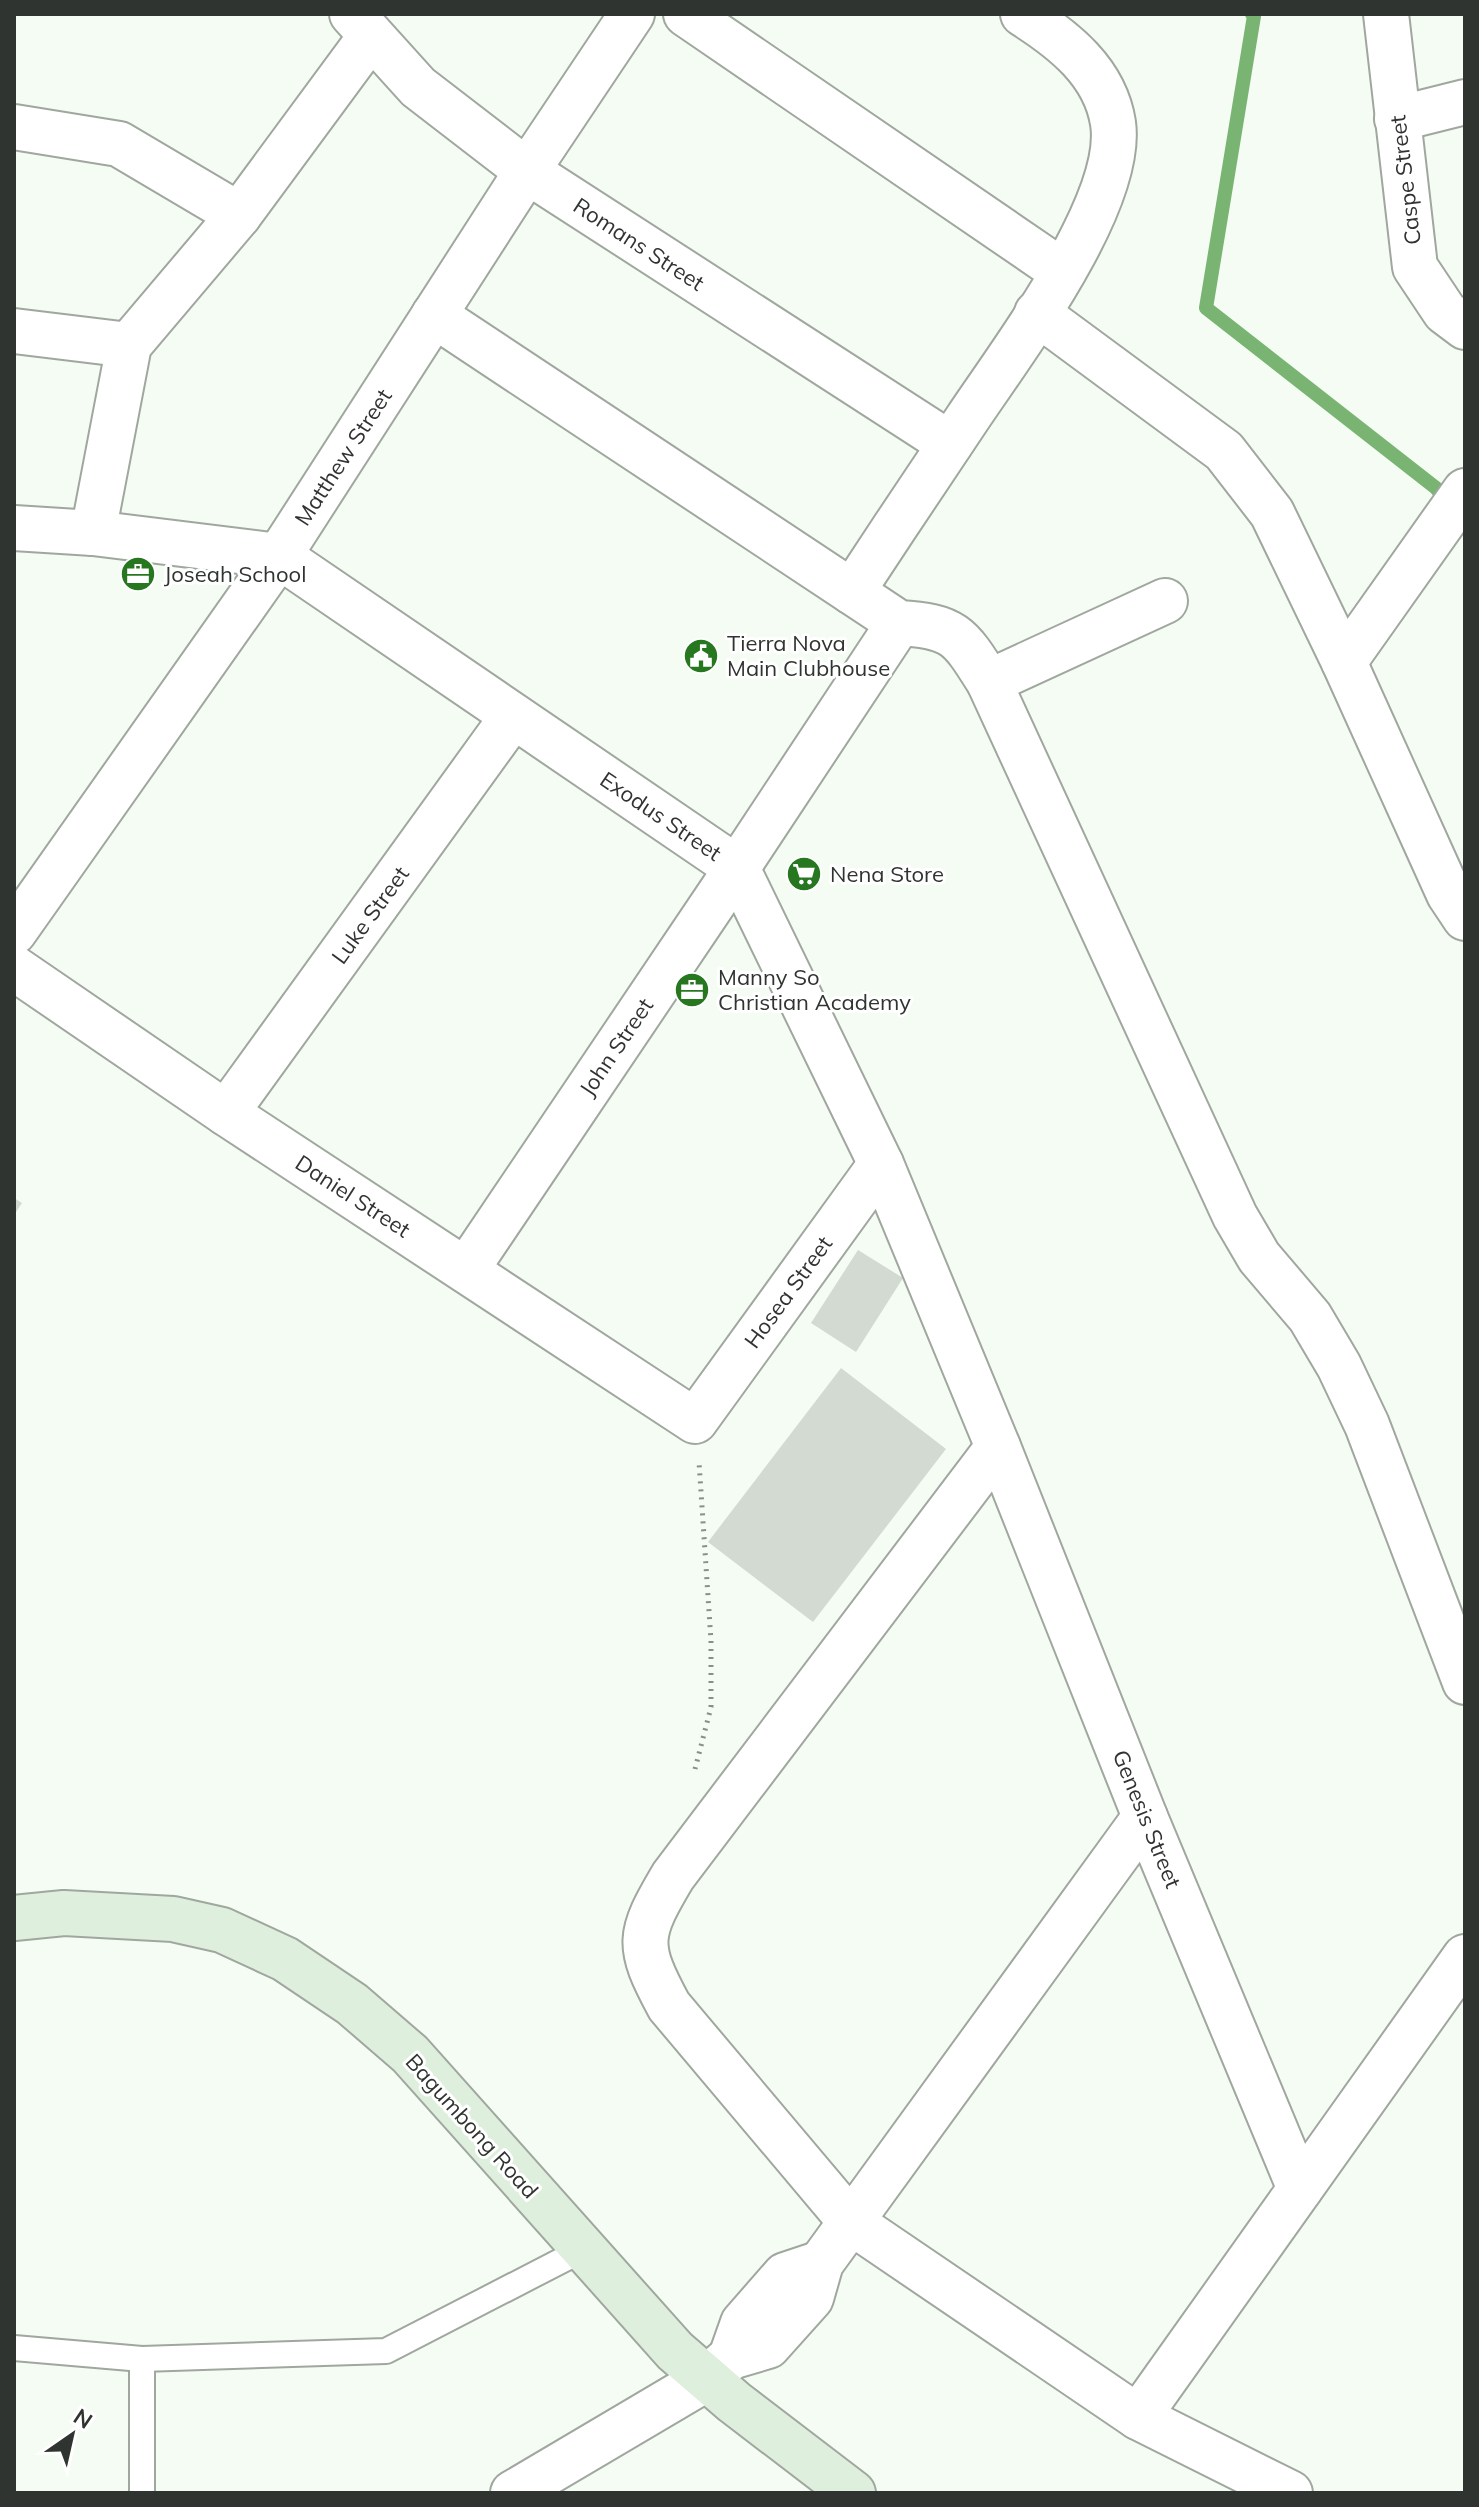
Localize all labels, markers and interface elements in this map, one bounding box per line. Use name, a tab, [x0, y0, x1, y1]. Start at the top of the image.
street label: Caspe Street	[1383, 113, 1427, 247]
street label: Romans Street	[568, 191, 710, 297]
street label: Matthew Street	[288, 383, 398, 531]
office icon: Joseah School	[119, 555, 157, 593]
place label: Joseah School	[164, 560, 306, 588]
place label: Tierra Nova Main Clubhouse	[727, 629, 890, 682]
public building icon: Tierra Nova Main Clubhouse	[682, 637, 720, 675]
street label: Exodus Street	[595, 765, 727, 867]
supermarket icon: Nena Store	[785, 855, 823, 893]
street label: Luke Street	[325, 860, 415, 969]
place label: Nena Store	[830, 860, 944, 888]
place label: Manny So Christian Academy	[718, 963, 911, 1016]
office icon: Manny So Christian Academy	[673, 971, 711, 1009]
street label: John Street	[573, 992, 659, 1101]
street label: Daniel Street	[290, 1148, 416, 1244]
street label: Hosea Street	[738, 1230, 838, 1354]
street label: Genesis Street	[1107, 1746, 1188, 1892]
street label: Bagumbong Road	[400, 2048, 544, 2204]
north arrow	[32, 2395, 112, 2475]
text: N	[68, 2402, 98, 2435]

